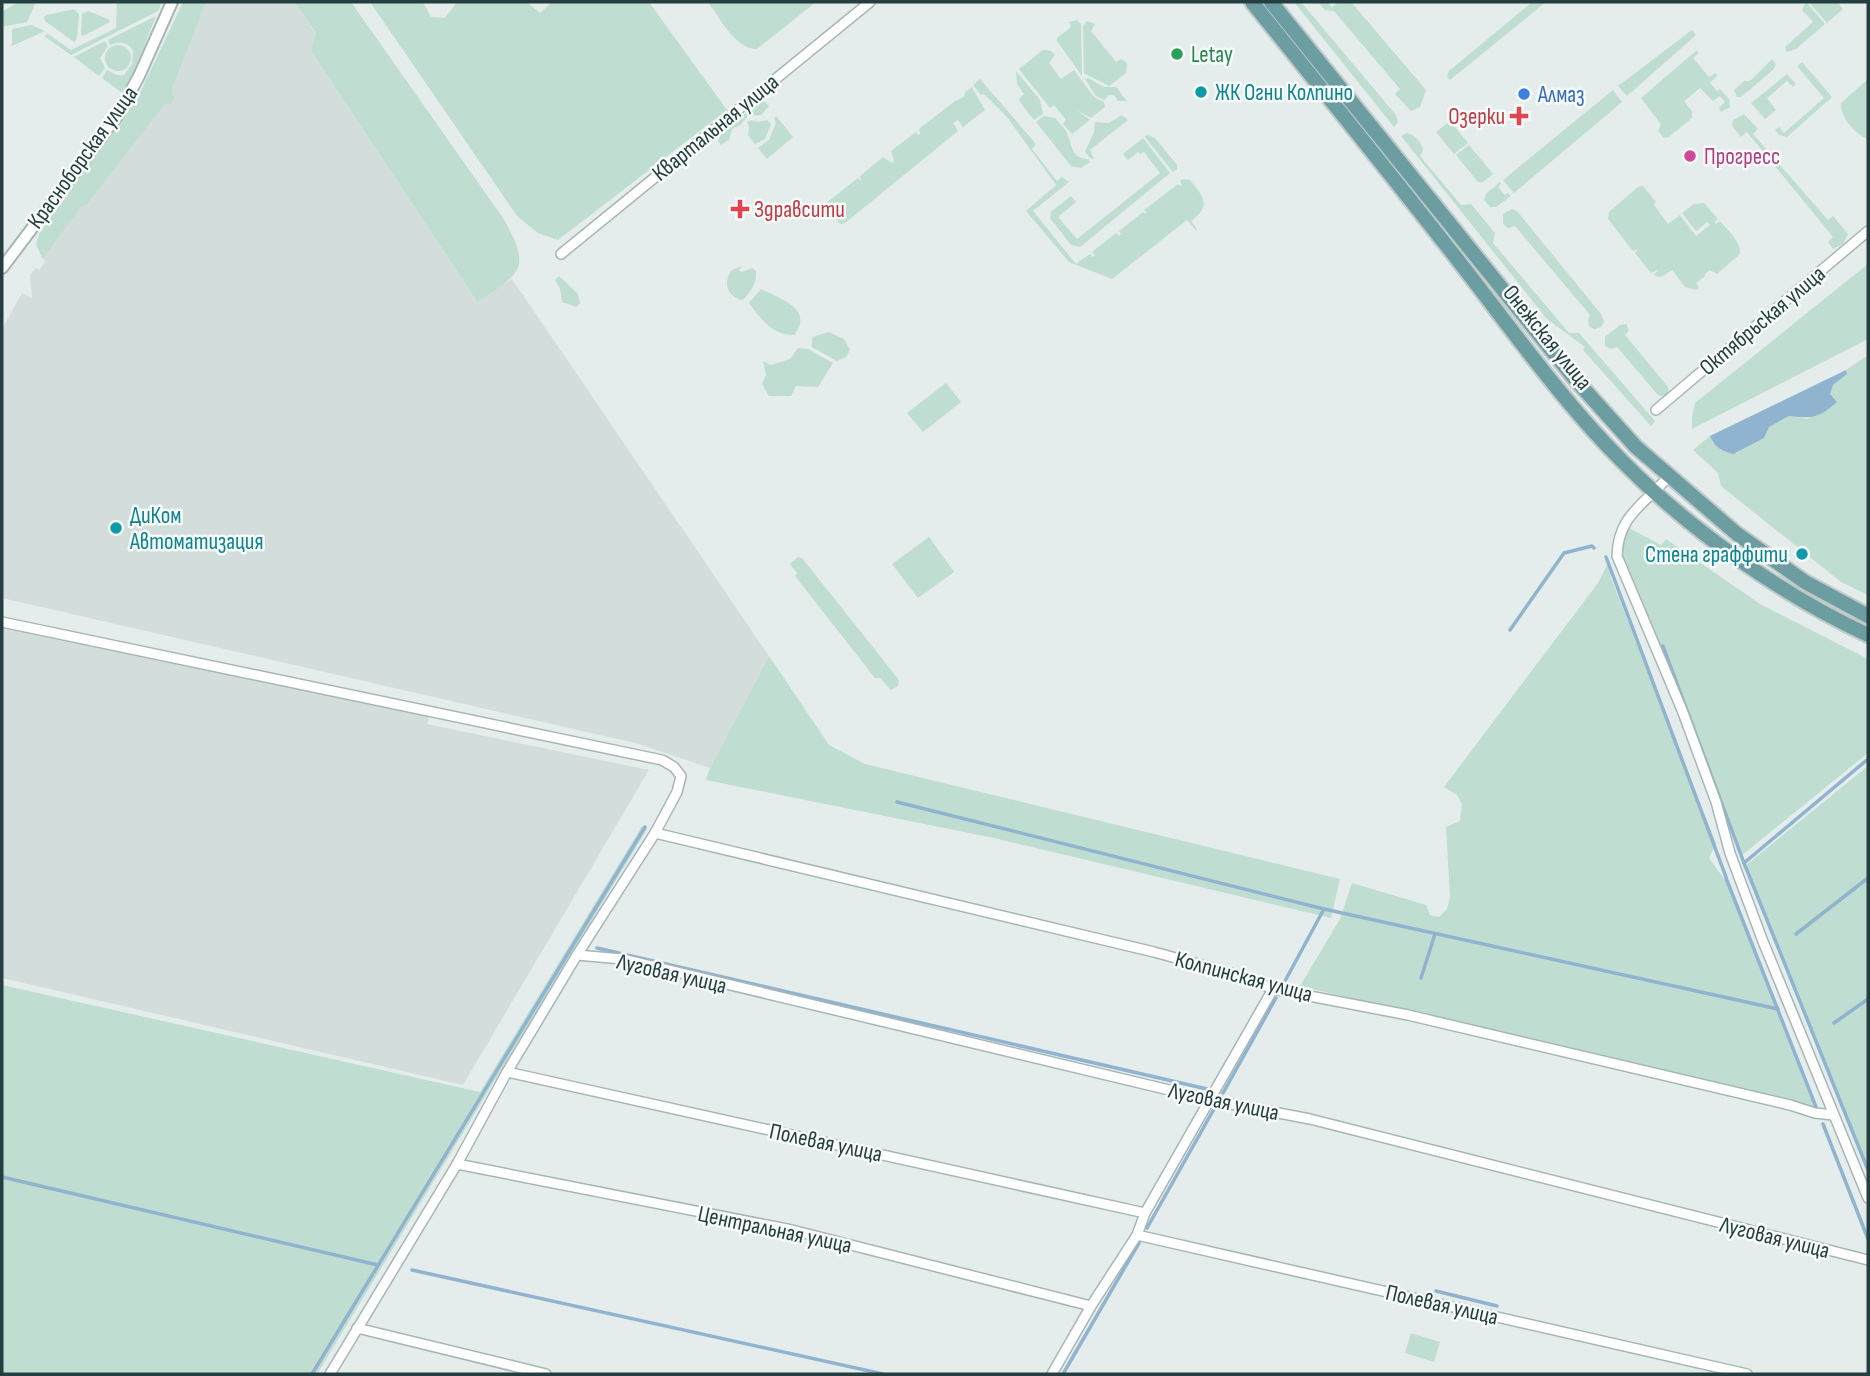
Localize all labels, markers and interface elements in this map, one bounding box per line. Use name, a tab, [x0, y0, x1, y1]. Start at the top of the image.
place label: Letay	[1191, 41, 1233, 69]
marker: Letay	[1169, 46, 1185, 62]
street label: Квартальная улица	[647, 68, 785, 187]
place label: ЖК Огни Колпино	[1215, 79, 1353, 107]
street label: Красноборская улица	[22, 81, 144, 234]
place label: Алмаз	[1537, 81, 1585, 109]
marker: ЖК Огни Колпино	[1193, 84, 1209, 100]
marker: Алмаз	[1516, 86, 1532, 102]
place label: Озерки	[1448, 103, 1505, 131]
marker: Озерки	[1511, 108, 1527, 124]
place label: Прогресс	[1704, 143, 1780, 171]
marker: Прогресс	[1682, 148, 1698, 164]
place label: Здравсити	[754, 196, 845, 224]
marker: Здравсити	[732, 201, 748, 217]
street label: Октябрьская улица	[1694, 260, 1831, 382]
street label: Онежская улица	[1496, 280, 1598, 396]
place label: ДиКом Автоматизация	[129, 502, 263, 556]
marker: ДиКом Автоматизация	[108, 520, 124, 536]
place label: Стена граффити	[1645, 541, 1788, 569]
marker: Стена граффити	[1794, 546, 1810, 562]
street label: Колпинская улица	[1172, 945, 1315, 1009]
street label: Луговая улица	[613, 948, 729, 1000]
street label: Луговая улица	[1165, 1076, 1281, 1127]
street label: Полевая улица	[767, 1117, 885, 1169]
street label: Центральная улица	[695, 1200, 854, 1260]
street label: Луговая улица	[1716, 1211, 1832, 1265]
street label: Полевая улица	[1383, 1278, 1501, 1331]

